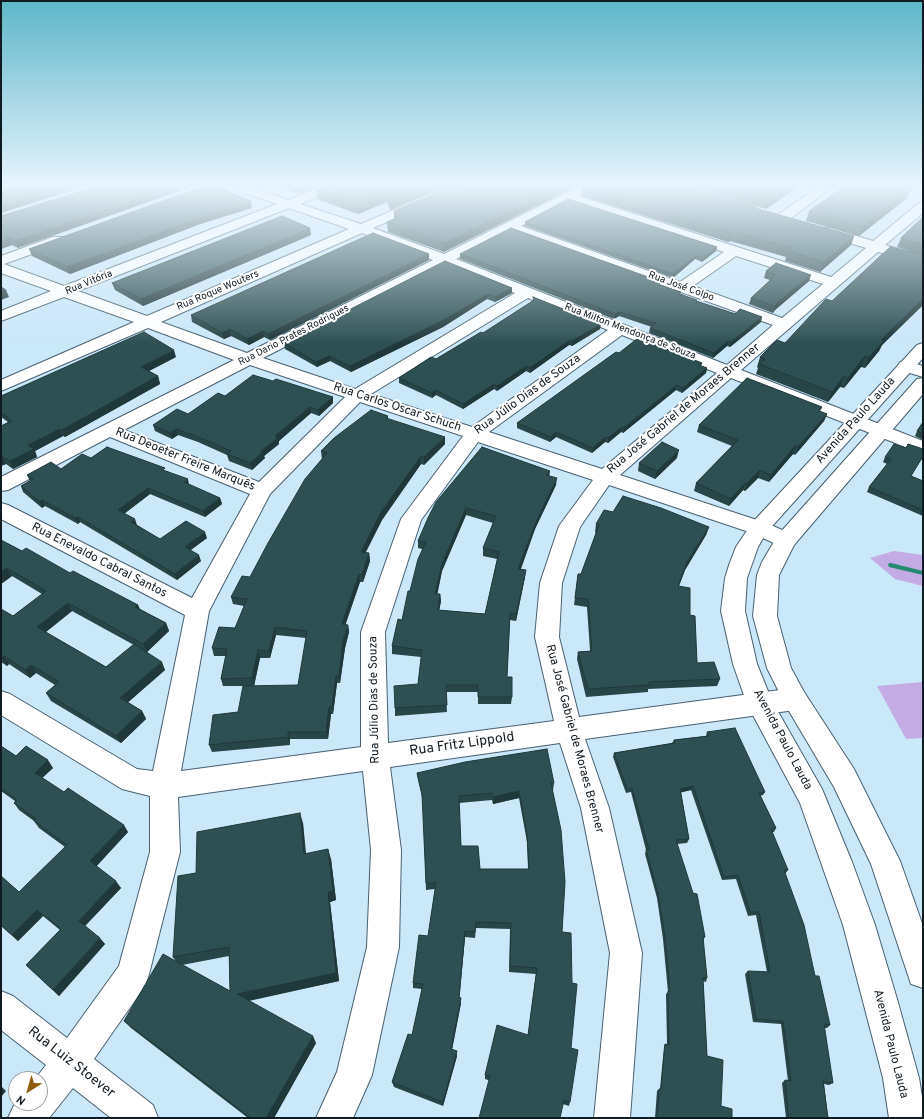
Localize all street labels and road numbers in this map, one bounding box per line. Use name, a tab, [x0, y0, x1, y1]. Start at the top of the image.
street label: Rua Vitória	[64, 268, 114, 298]
street label: Rua Roque Wouters	[175, 268, 261, 314]
street label: Rua José Colpo	[646, 270, 716, 304]
street label: Rua Milton Mendonça de Souza	[563, 301, 697, 363]
street label: Rua Dario Prates Rodrigues	[237, 303, 351, 369]
street label: Rua José Gabriel de Moraes Brenner	[605, 341, 763, 477]
street label: Rua Júlio Dias de Souza	[472, 352, 584, 438]
street label: Avenida Paulo Lauda	[813, 375, 899, 467]
street label: Rua Carlos Oscar Schuch	[331, 380, 463, 436]
street label: Rua Deoeter Freire Marquês	[113, 425, 257, 495]
street label: Rua Enevaldo Cabral Santos	[29, 521, 169, 601]
street label: Rua Júlio Dias de Souza	[367, 636, 383, 764]
street label: Rua José Gabriel de Moraes Brenner	[542, 643, 606, 835]
street label: Avenida Paulo Lauda	[749, 687, 815, 793]
street label: Rua Fritz Lippold	[408, 729, 516, 761]
street label: Avenida Paulo Lauda	[870, 988, 910, 1100]
street label: Rua Luiz Stoever	[24, 1024, 118, 1102]

